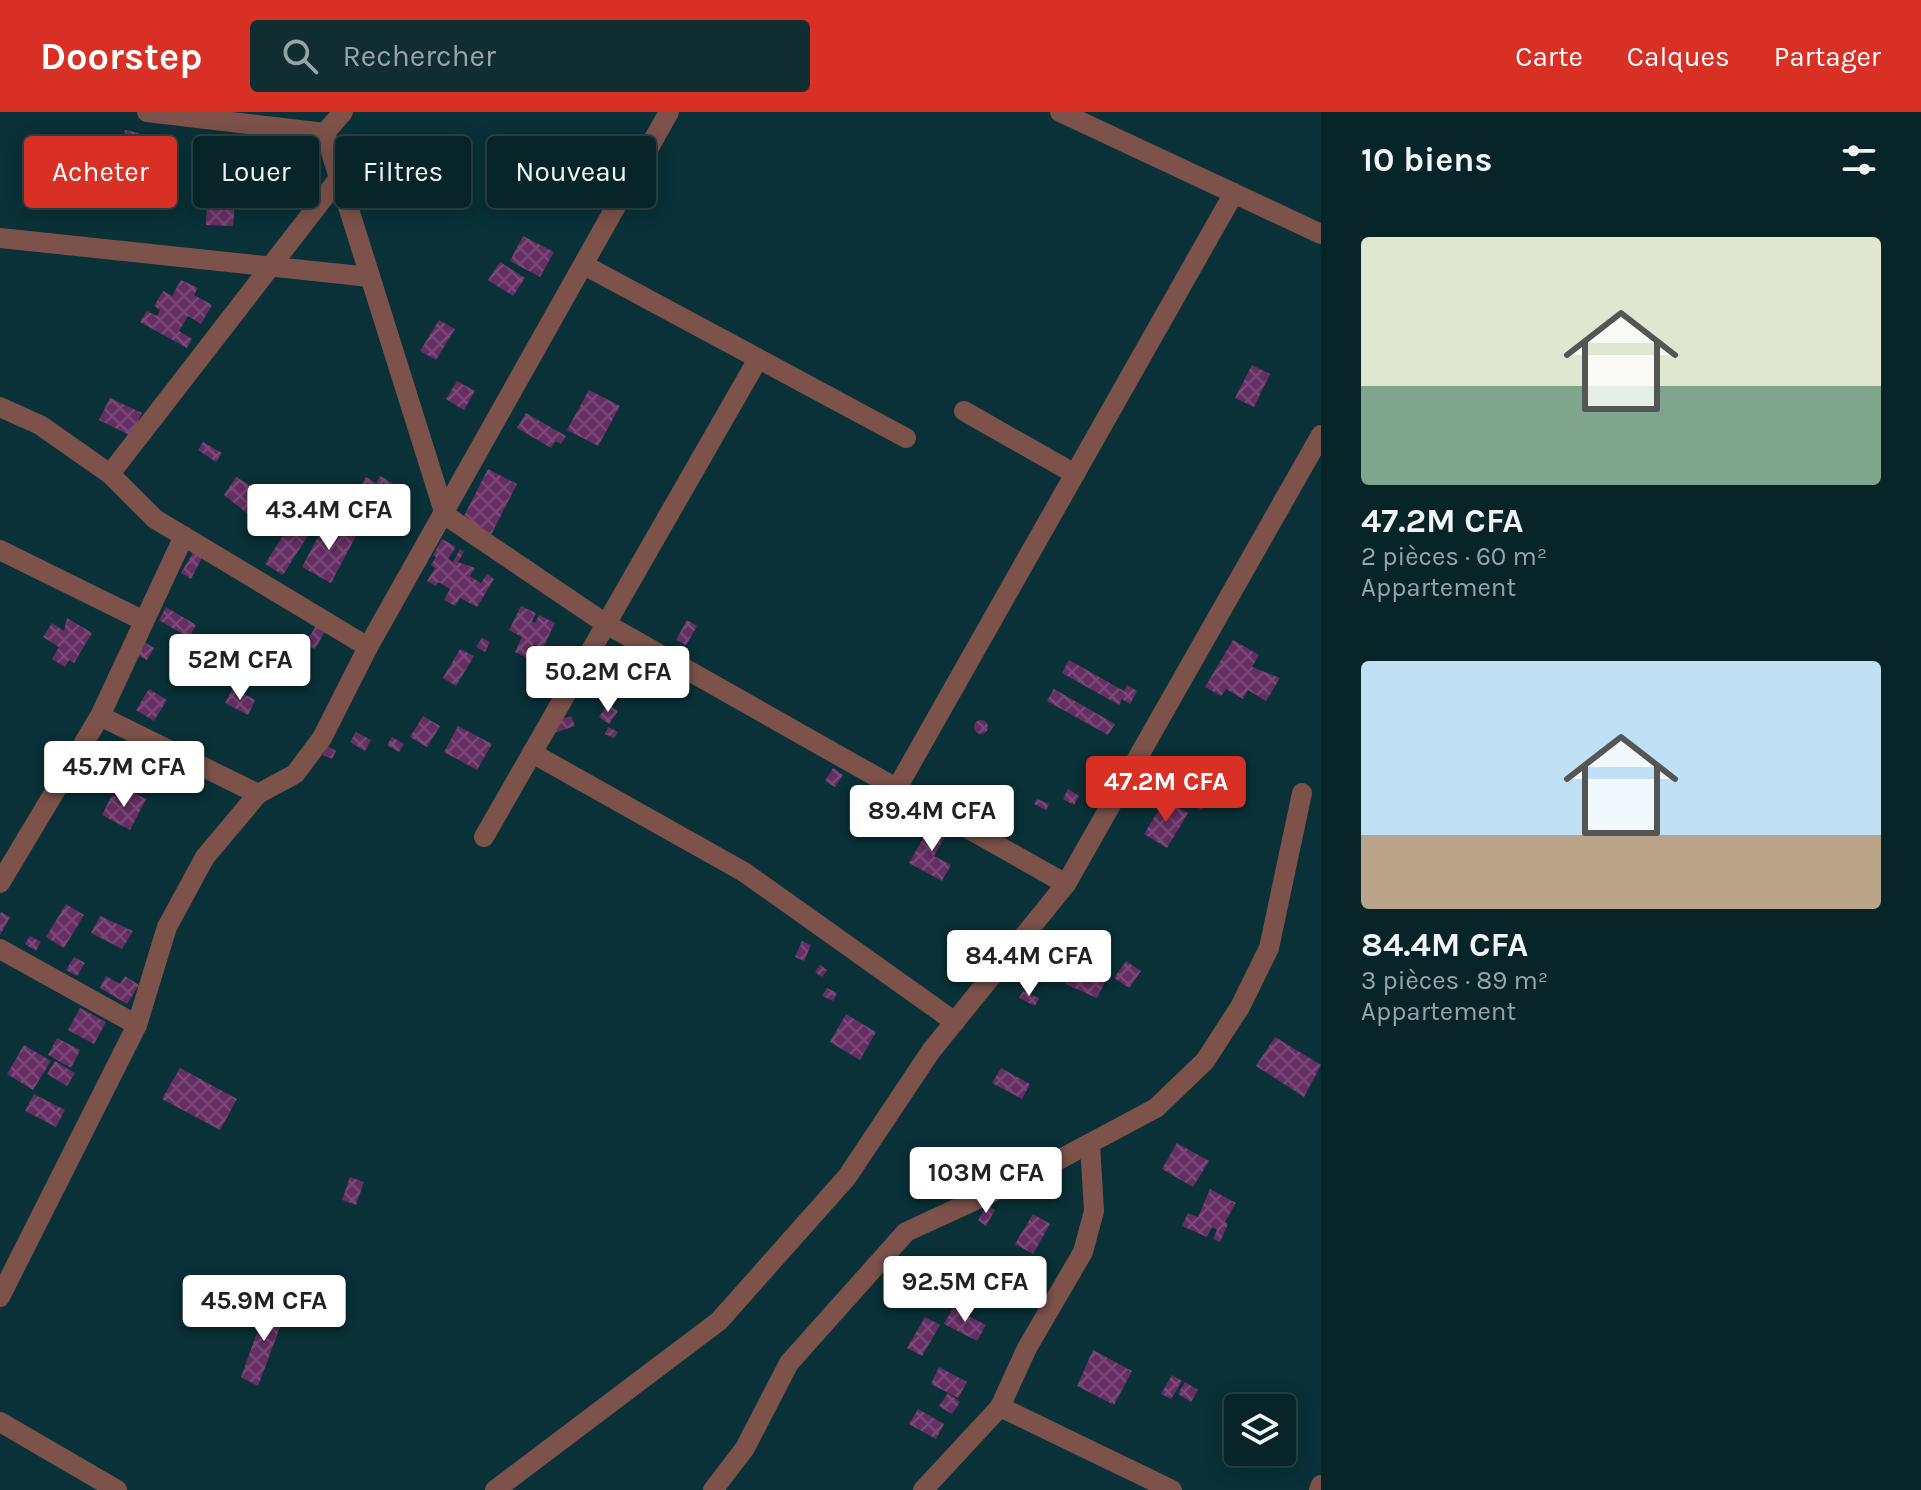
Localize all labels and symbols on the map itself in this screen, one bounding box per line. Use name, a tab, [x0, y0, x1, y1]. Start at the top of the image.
pin: 43.4M CFA	[237, 484, 421, 552]
pin: 52M CFA	[166, 634, 314, 702]
pin: 50.2M CFA	[516, 646, 700, 714]
pin: 45.7M CFA	[32, 741, 216, 809]
pin: 47.2M CFA	[1074, 756, 1258, 824]
pin: 89.4M CFA	[840, 785, 1024, 853]
pin: 84.4M CFA	[937, 930, 1121, 998]
pin: 103M CFA	[903, 1147, 1069, 1215]
pin: 92.5M CFA	[873, 1256, 1057, 1324]
pin: 45.9M CFA	[172, 1275, 356, 1343]

